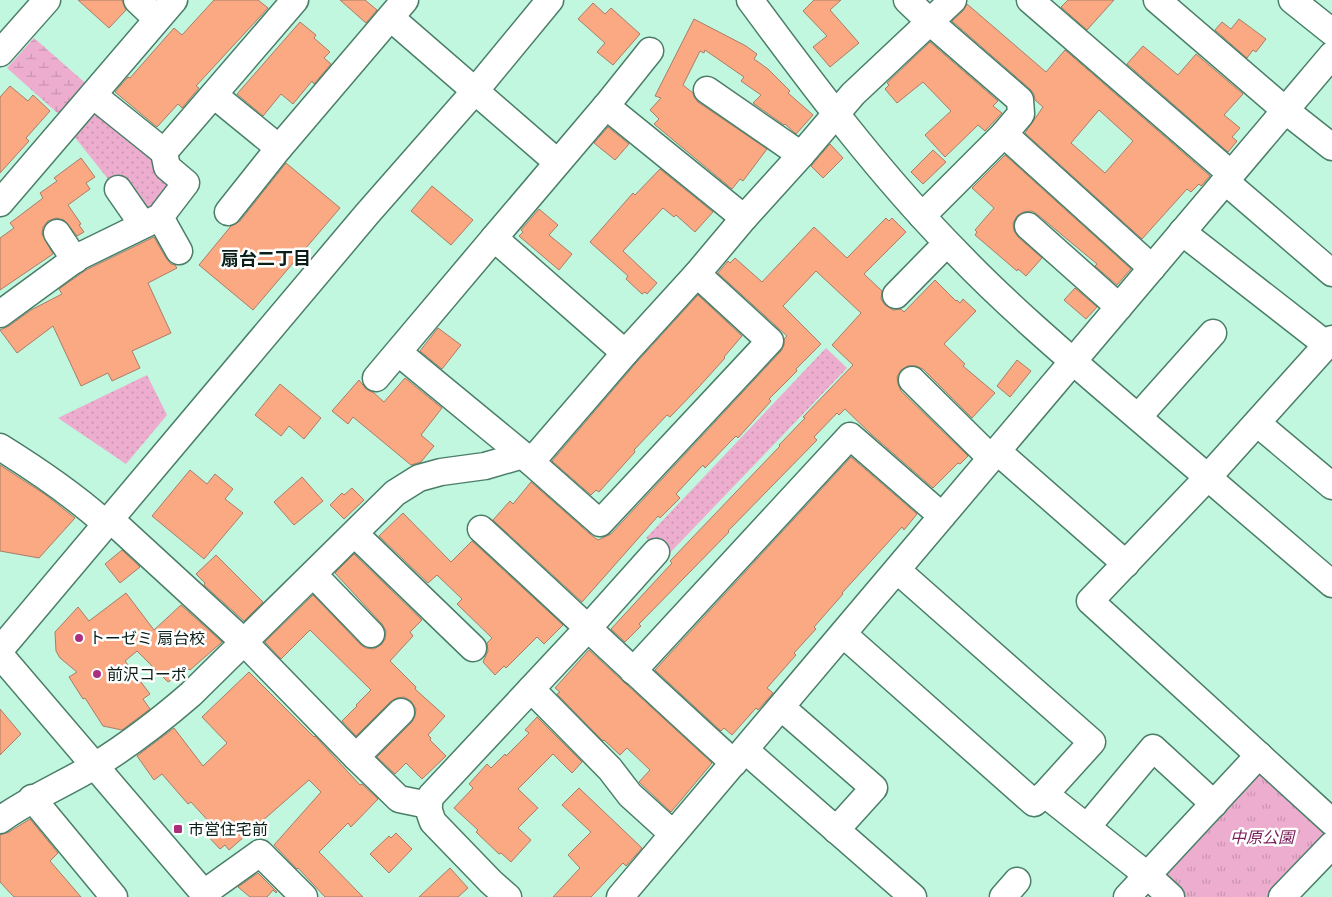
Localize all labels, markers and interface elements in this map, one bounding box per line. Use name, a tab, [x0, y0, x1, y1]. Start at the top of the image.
district label: 扇台二丁目	[221, 246, 311, 270]
place label: トーゼミ 扇台校	[89, 627, 205, 649]
marker: トーゼミ 扇台校	[73, 632, 85, 644]
place label: 前沢コーポ	[107, 663, 187, 685]
marker: 前沢コーポ	[91, 668, 103, 680]
place label: 市営住宅前	[188, 818, 268, 840]
marker: 市営住宅前	[172, 823, 184, 835]
park label: 中原公園	[1230, 826, 1296, 848]

